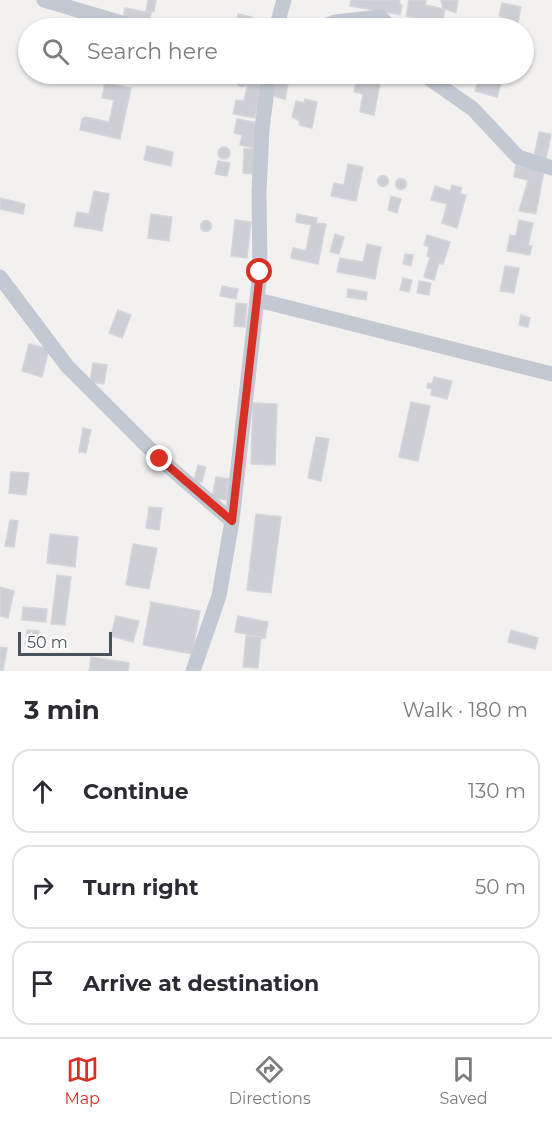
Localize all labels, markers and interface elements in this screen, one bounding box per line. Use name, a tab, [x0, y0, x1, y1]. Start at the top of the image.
search box	[18, 18, 534, 84]
icon: search	[39, 35, 72, 68]
text: Search here	[87, 38, 218, 65]
route start	[246, 258, 272, 284]
route end	[146, 445, 172, 471]
scale bar	[18, 629, 112, 656]
text: 50 m	[27, 633, 68, 652]
text: 3 min	[24, 694, 100, 726]
text: Walk · 180 m	[403, 698, 528, 722]
icon: ahead	[26, 775, 59, 808]
text: Continue	[83, 778, 189, 805]
text: 130 m	[468, 779, 526, 803]
icon: right	[26, 871, 59, 904]
text: Turn right	[83, 874, 198, 901]
text: 50 m	[475, 875, 526, 899]
icon: arrive	[26, 967, 59, 1000]
text: Arrive at destination	[83, 970, 319, 997]
tab: Map	[64, 1053, 100, 1108]
tab: Directions	[229, 1053, 311, 1108]
tab: Saved	[440, 1053, 488, 1108]

